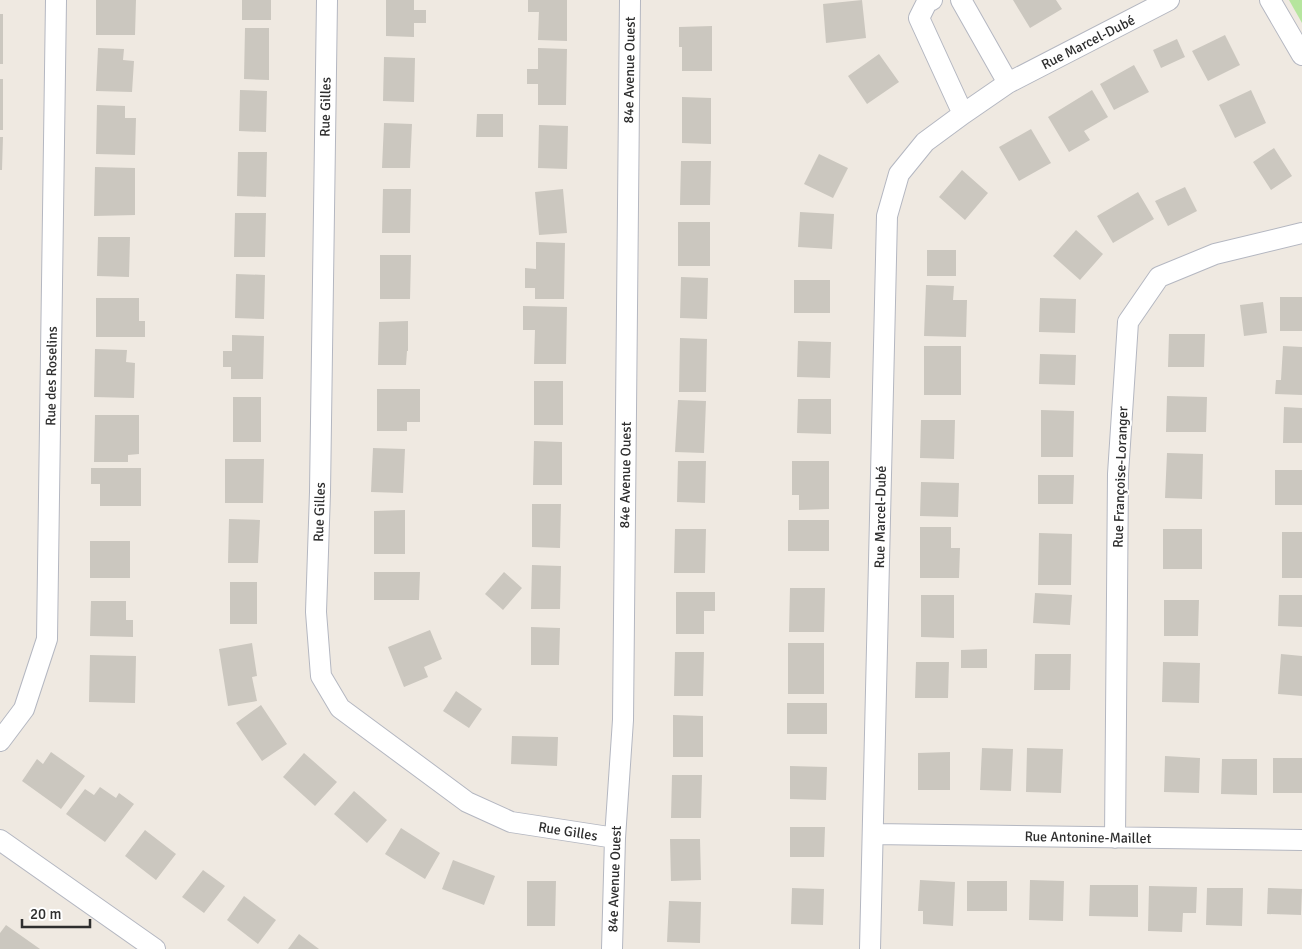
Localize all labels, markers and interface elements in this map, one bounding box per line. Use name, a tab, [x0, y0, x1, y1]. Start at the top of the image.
street label: Rue Marcel-Dubé	[1039, 12, 1138, 73]
street label: 84e Avenue Ouest	[620, 16, 639, 124]
street label: Rue Gilles	[316, 77, 335, 137]
street label: Rue des Roselins	[42, 326, 61, 426]
street label: Rue Françoise-Loranger	[1110, 405, 1131, 548]
street label: 84e Avenue Ouest	[616, 421, 635, 529]
street label: Rue Marcel-Dubé	[871, 466, 890, 568]
street label: Rue Gilles	[310, 482, 329, 542]
street label: Rue Gilles	[537, 818, 599, 845]
street label: 84e Avenue Ouest	[604, 825, 625, 933]
street label: Rue Antonine-Maillet	[1024, 828, 1152, 847]
scale bar	[22, 896, 90, 928]
text: 20 m	[30, 905, 61, 923]

